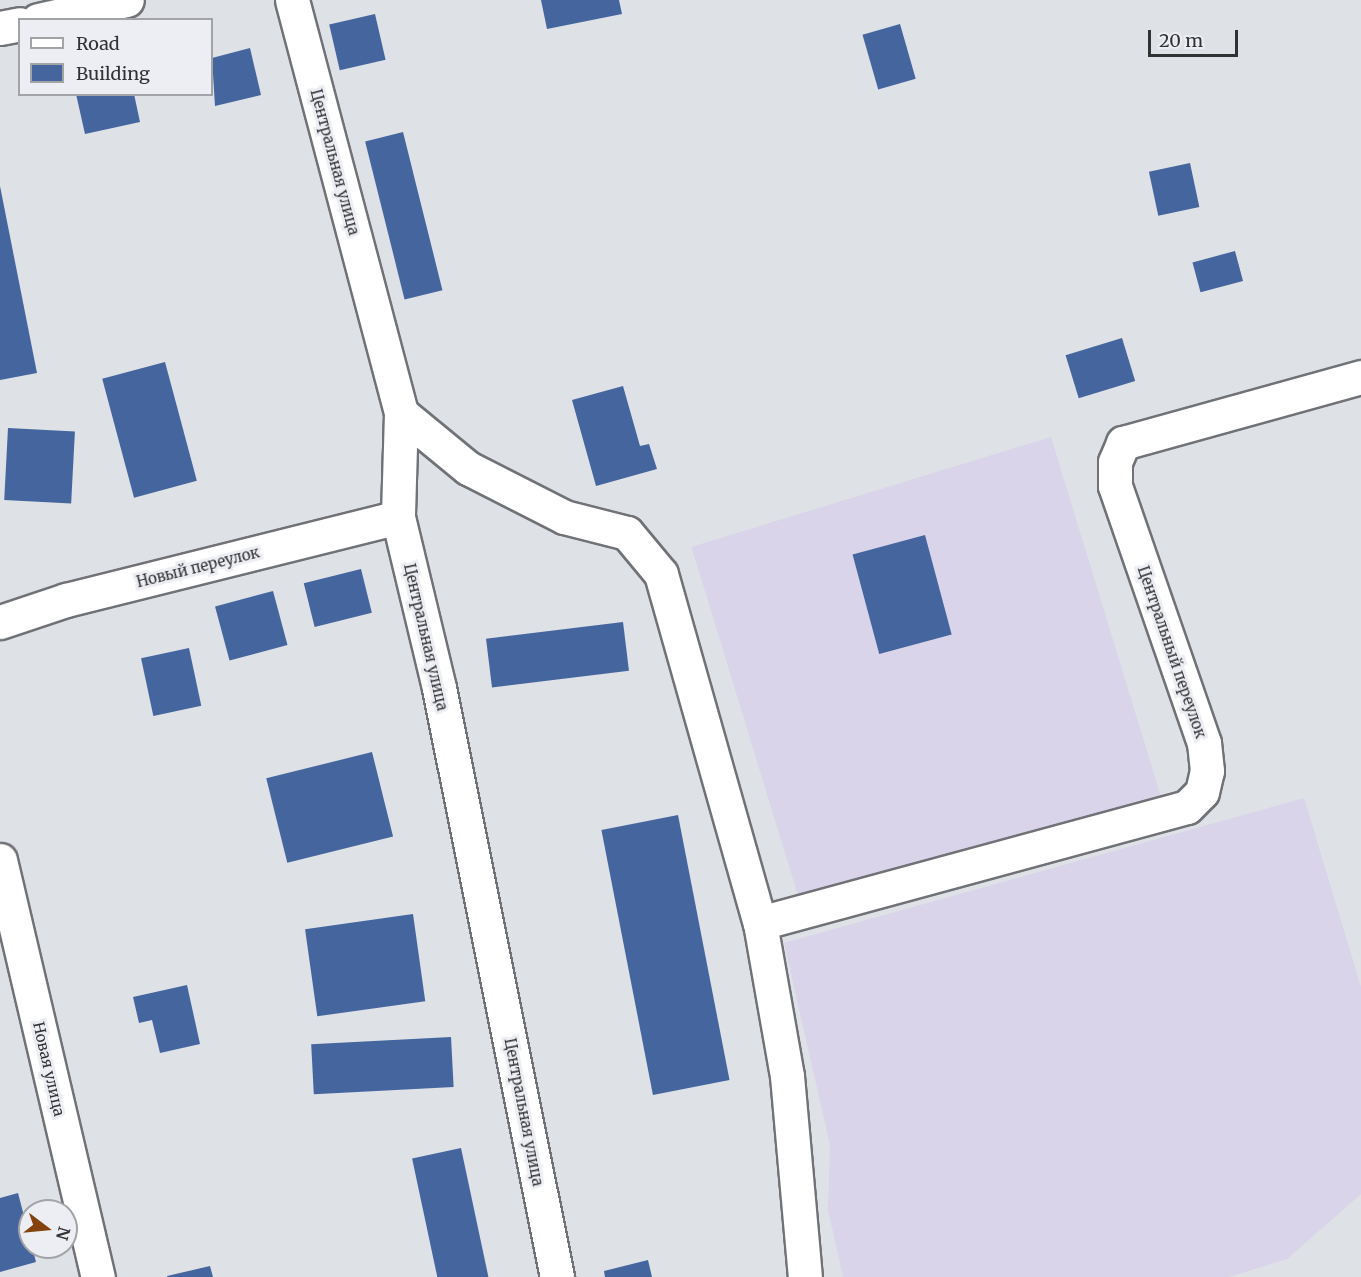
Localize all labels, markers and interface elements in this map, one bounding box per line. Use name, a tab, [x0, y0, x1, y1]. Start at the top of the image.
legend	[18, 18, 213, 96]
scale bar	[1151, 18, 1241, 56]
text: 20 m	[1159, 29, 1203, 52]
text: Road	[76, 32, 120, 55]
text: Building	[76, 62, 150, 85]
street label: Центральная улица	[307, 87, 363, 237]
street label: Новый переулок	[135, 543, 261, 591]
street label: Центральная улица	[400, 562, 452, 712]
street label: Центральный переулок	[1134, 563, 1210, 741]
street label: Новая улица	[29, 1020, 69, 1118]
street label: Центральная улица	[501, 1036, 547, 1188]
north arrow	[18, 1199, 78, 1259]
text: N	[52, 1225, 75, 1242]

